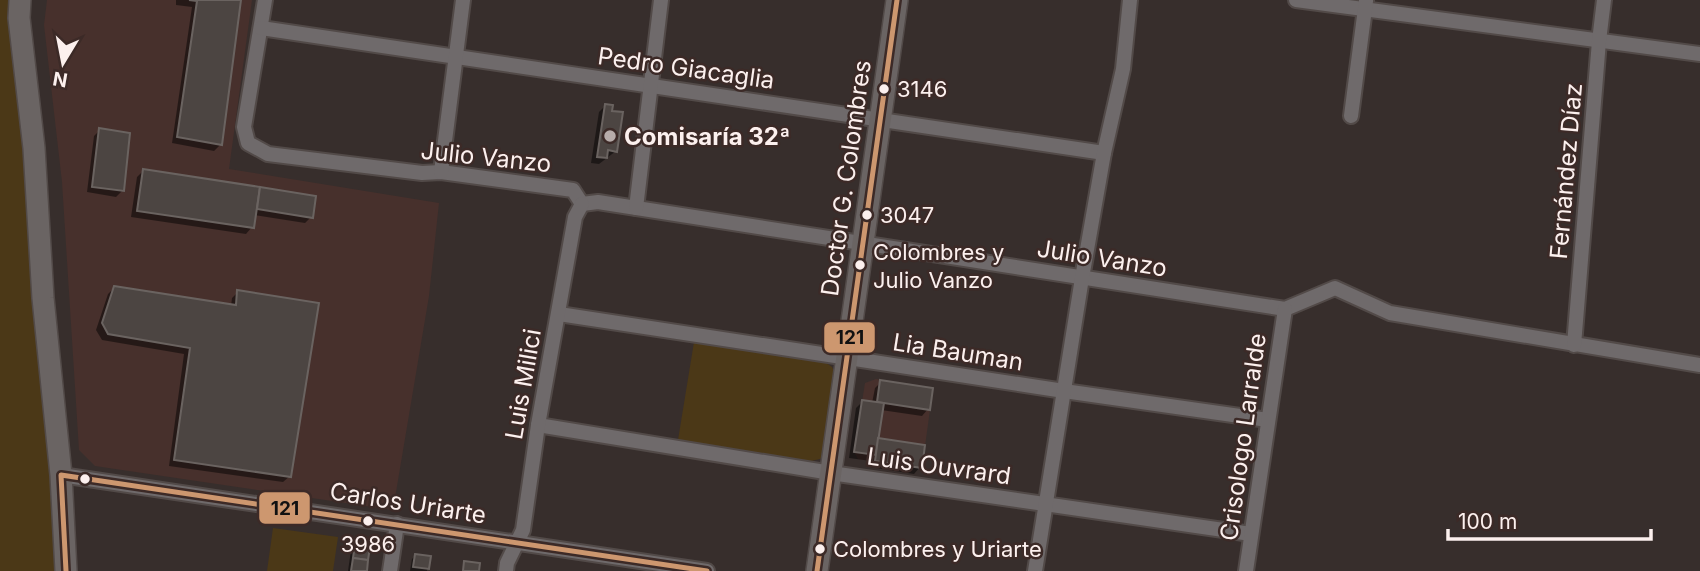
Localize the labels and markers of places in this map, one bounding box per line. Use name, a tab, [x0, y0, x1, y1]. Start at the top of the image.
place label: 3146	[897, 76, 947, 102]
marker: 3146	[877, 82, 891, 96]
place label: Comisaría 32ª	[624, 122, 791, 151]
marker: Comisaría 32ª	[602, 128, 618, 144]
place label: 3047	[880, 202, 934, 228]
marker: 3047	[860, 208, 874, 222]
place label: Colombres y Julio Vanzo	[873, 239, 1004, 293]
marker: Colombres y Julio Vanzo	[853, 258, 867, 272]
unlabelled marker	[78, 472, 92, 486]
marker: 3986	[361, 514, 375, 528]
place label: 3986	[341, 531, 395, 557]
place label: Colombres y Uriarte	[833, 536, 1042, 562]
marker: Colombres y Uriarte	[813, 542, 827, 556]

